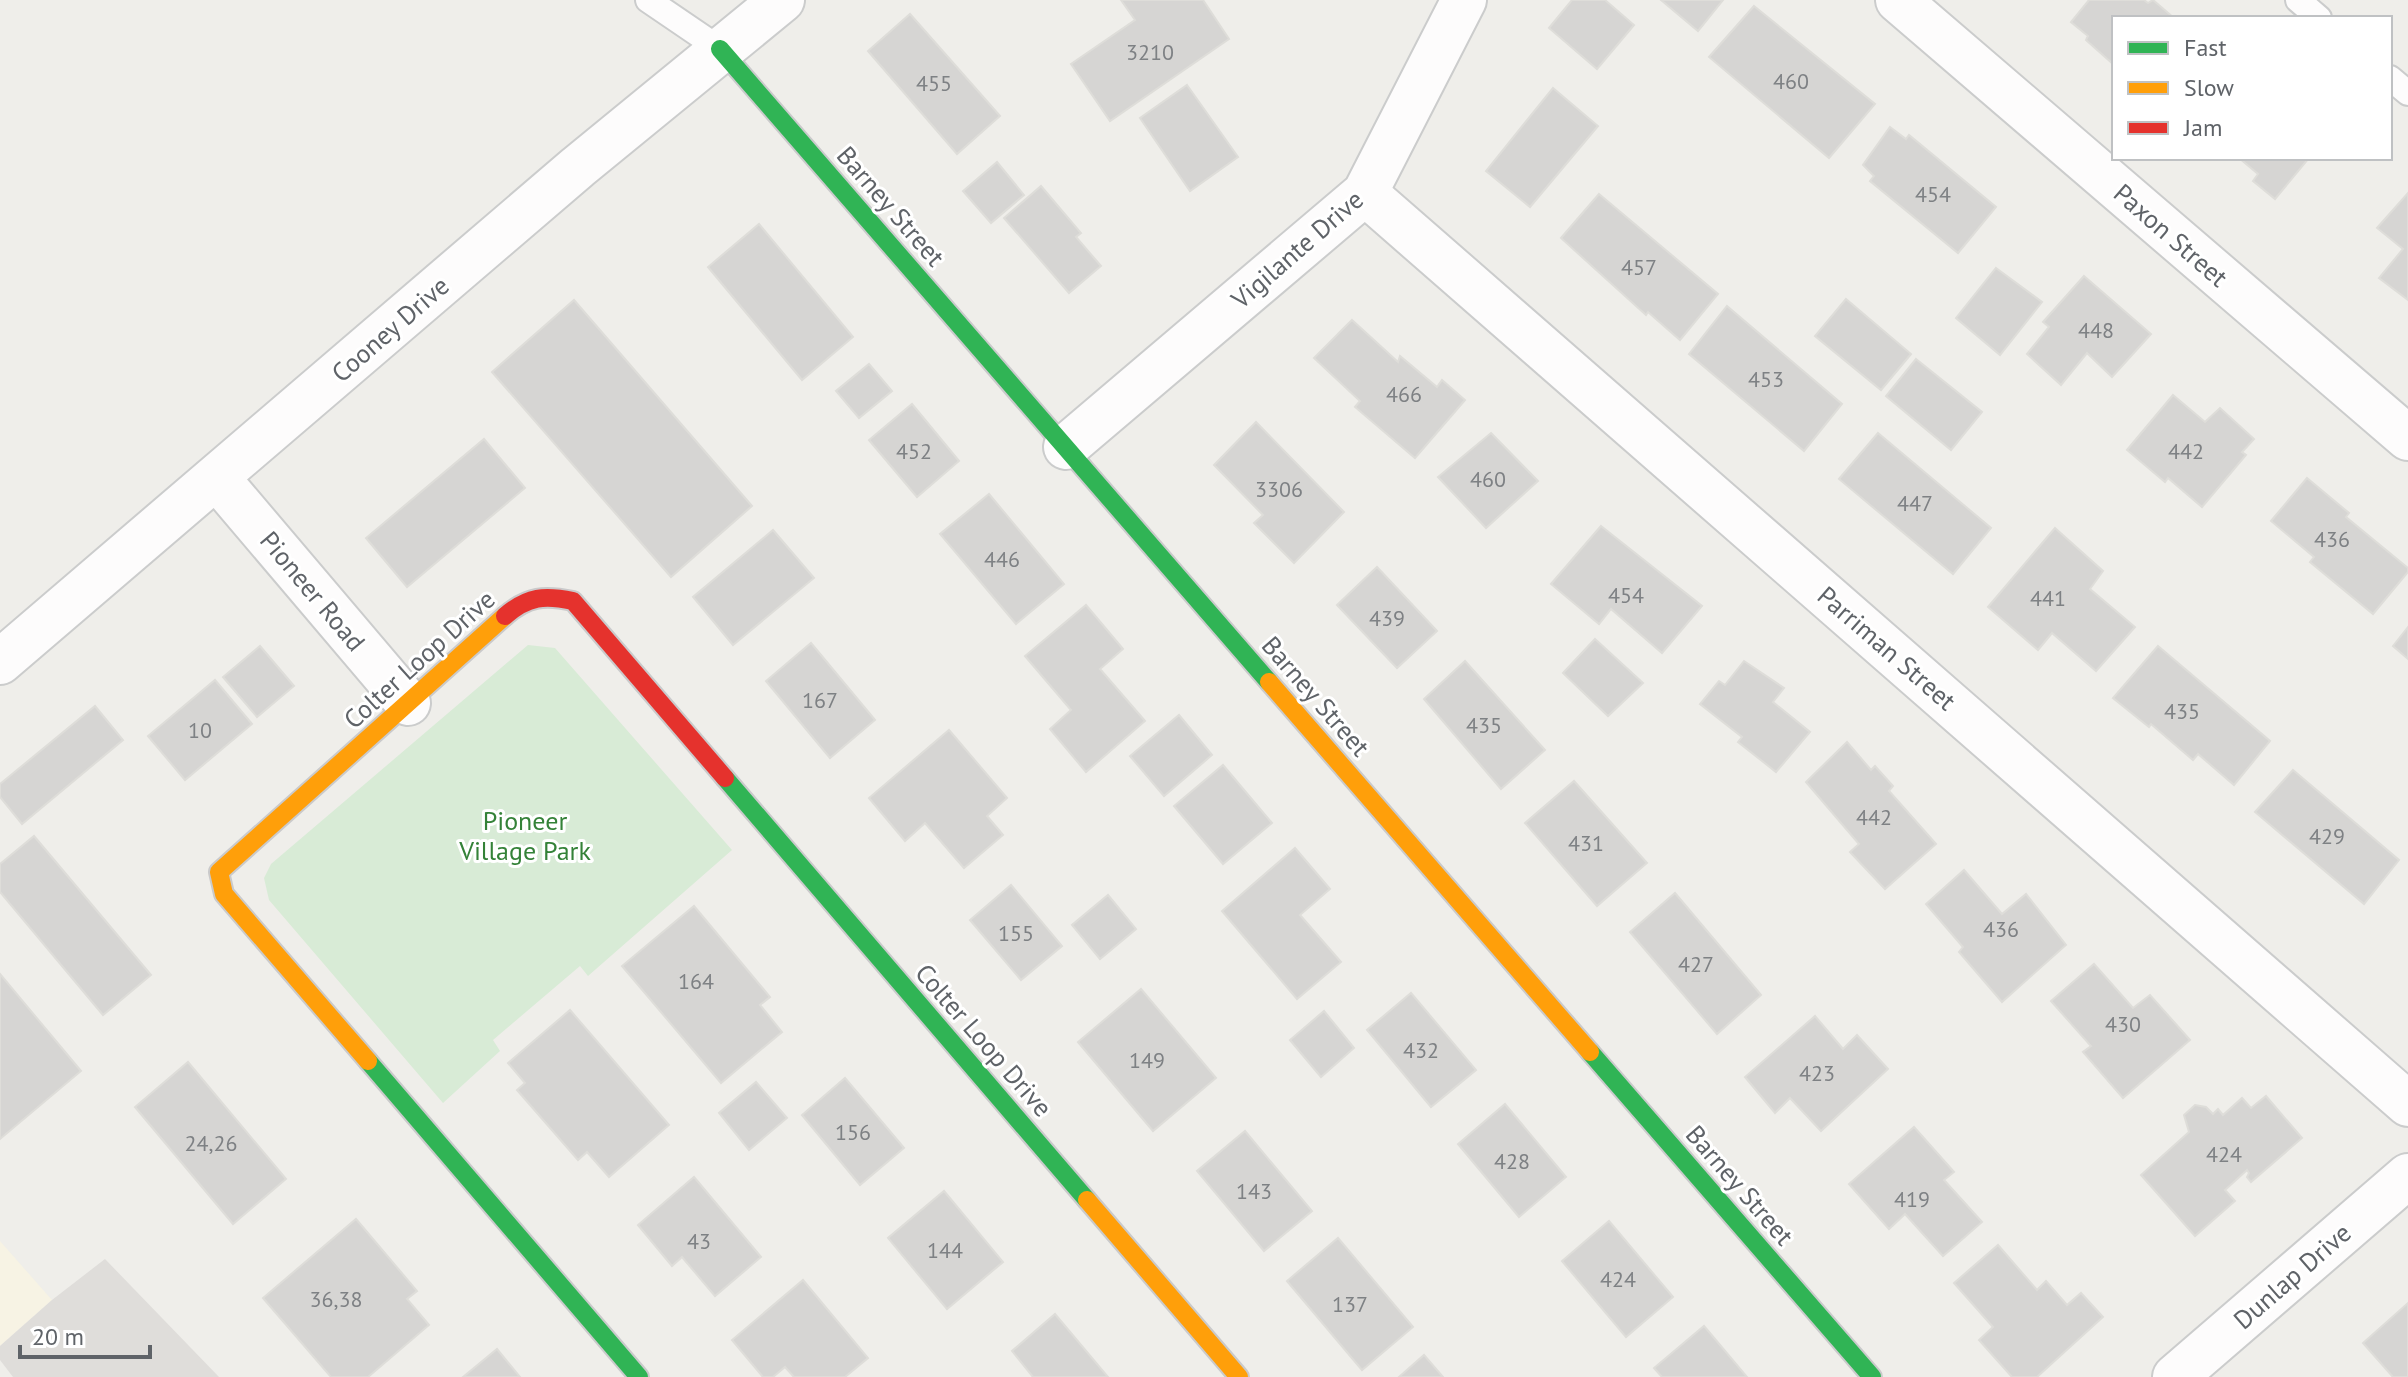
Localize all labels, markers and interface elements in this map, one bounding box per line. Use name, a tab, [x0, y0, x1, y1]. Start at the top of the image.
legend	[2112, 16, 2392, 160]
text: Fast	[2184, 32, 2227, 63]
house number: 3210	[1126, 38, 1174, 66]
house number: 460	[1773, 67, 1809, 95]
house number: 455	[916, 69, 952, 97]
text: Slow	[2184, 72, 2234, 103]
text: Jam	[2183, 112, 2222, 143]
street label: Barney Street	[830, 139, 952, 273]
street label: Paxon Street	[2107, 176, 2235, 294]
house number: 454	[1915, 180, 1951, 208]
street label: Vigilante Drive	[1223, 183, 1370, 316]
house number: 457	[1621, 253, 1657, 281]
street label: Cooney Drive	[324, 269, 456, 389]
house number: 448	[2078, 316, 2114, 344]
house number: 453	[1748, 365, 1784, 393]
house number: 466	[1386, 380, 1422, 408]
house number: 452	[896, 437, 932, 465]
house number: 442	[2168, 437, 2204, 465]
house number: 460	[1470, 465, 1506, 493]
house number: 3306	[1255, 475, 1303, 503]
house number: 447	[1897, 489, 1933, 517]
street label: Pioneer Road	[253, 524, 373, 658]
house number: 436	[2314, 525, 2350, 553]
house number: 446	[984, 545, 1020, 573]
street label: Parriman Street	[1811, 579, 1963, 717]
house number: 454	[1608, 581, 1644, 609]
street label: Colter Loop Drive	[337, 582, 501, 736]
house number: 441	[2030, 584, 2066, 612]
house number: 439	[1369, 604, 1405, 632]
street label: Barney Street	[1255, 629, 1377, 763]
house number: 167	[802, 686, 838, 714]
house number: 435	[2164, 697, 2200, 725]
house number: 435	[1466, 711, 1502, 739]
house number: 10	[188, 716, 212, 744]
house number: 442	[1856, 803, 1892, 831]
park label: Pioneer Village Park	[458, 804, 591, 867]
house number: 429	[2309, 822, 2345, 850]
house number: 431	[1568, 829, 1604, 857]
house number: 436	[1983, 915, 2019, 943]
house number: 155	[998, 919, 1034, 947]
house number: 427	[1678, 950, 1714, 978]
street label: Colter Loop Drive	[909, 957, 1059, 1123]
house number: 164	[678, 967, 714, 995]
house number: 430	[2105, 1010, 2141, 1038]
house number: 432	[1403, 1036, 1439, 1064]
house number: 149	[1129, 1046, 1165, 1074]
house number: 423	[1799, 1059, 1835, 1087]
house number: 156	[835, 1118, 871, 1146]
street label: Barney Street	[1679, 1118, 1801, 1252]
house number: 24,26	[185, 1129, 237, 1157]
house number: 424	[2206, 1140, 2242, 1168]
house number: 428	[1494, 1147, 1530, 1175]
house number: 143	[1236, 1177, 1272, 1205]
house number: 419	[1894, 1185, 1930, 1213]
street label: Dunlap Drive	[2226, 1216, 2358, 1336]
house number: 43	[687, 1227, 711, 1255]
house number: 144	[927, 1236, 963, 1264]
house number: 424	[1600, 1265, 1636, 1293]
house number: 36,38	[310, 1285, 362, 1313]
house number: 137	[1332, 1290, 1368, 1318]
scale bar	[20, 1309, 150, 1359]
text: 20 m	[32, 1321, 84, 1352]

